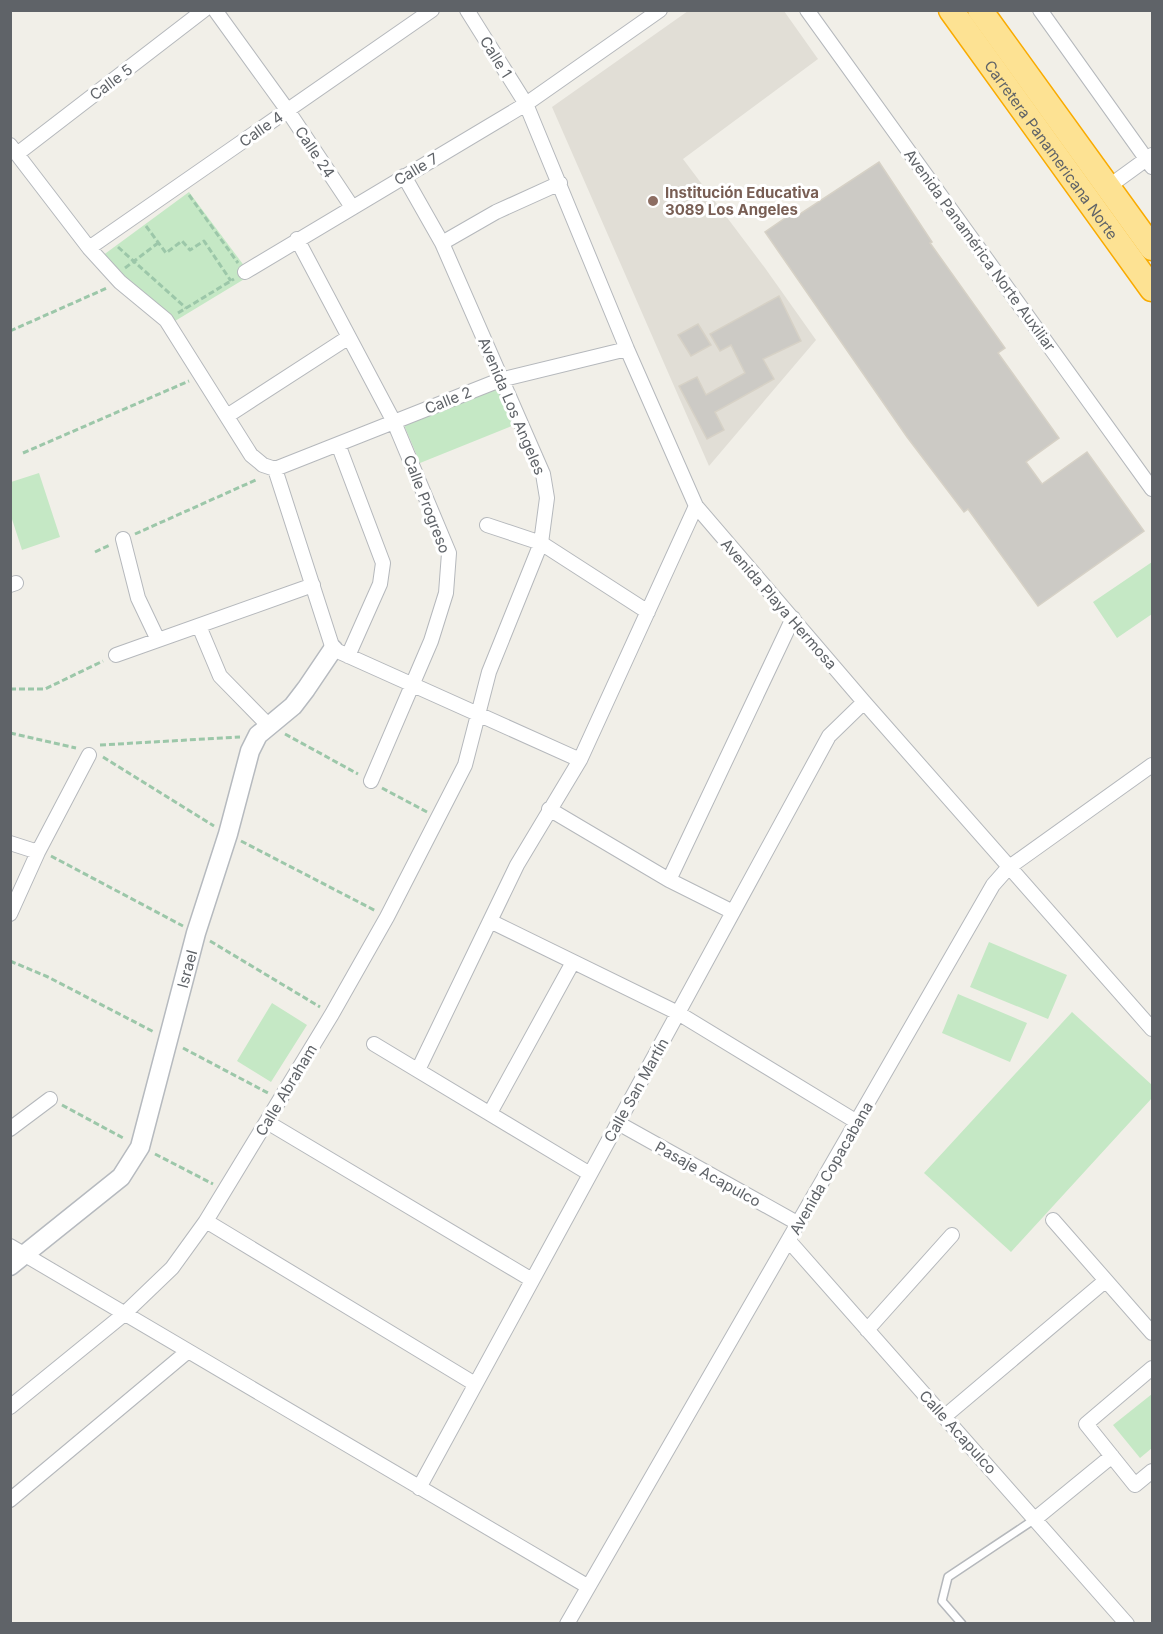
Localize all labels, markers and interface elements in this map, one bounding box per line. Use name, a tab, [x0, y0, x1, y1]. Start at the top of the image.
street label: Calle 1	[476, 33, 516, 81]
street label: Carretera Panamericana Norte	[981, 56, 1123, 243]
street label: Calle 5	[86, 60, 136, 104]
street label: Calle 4	[235, 107, 287, 151]
street label: Calle 24	[291, 123, 339, 181]
street label: Avenida Panamérica Norte Auxiliar	[900, 145, 1060, 355]
street label: Calle 7	[390, 148, 442, 190]
place label: Institución Educativa 3089 Los Angeles	[665, 183, 819, 219]
marker: Institución Educativa 3089 Los Angeles	[646, 194, 660, 208]
street label: Avenida Los Angeles	[474, 334, 550, 478]
street label: Calle 2	[422, 382, 474, 418]
street label: Calle Progreso	[400, 452, 454, 556]
street label: Avenida Playa Hermosa	[717, 535, 841, 673]
street label: Israel	[173, 948, 201, 990]
street label: Calle San Martín	[600, 1035, 672, 1145]
street label: Calle Abraham	[251, 1041, 321, 1139]
street label: Avenida Copacabana	[785, 1098, 877, 1238]
street label: Pasaje Acapulco	[652, 1137, 764, 1211]
street label: Calle Acapulco	[915, 1386, 1001, 1478]

